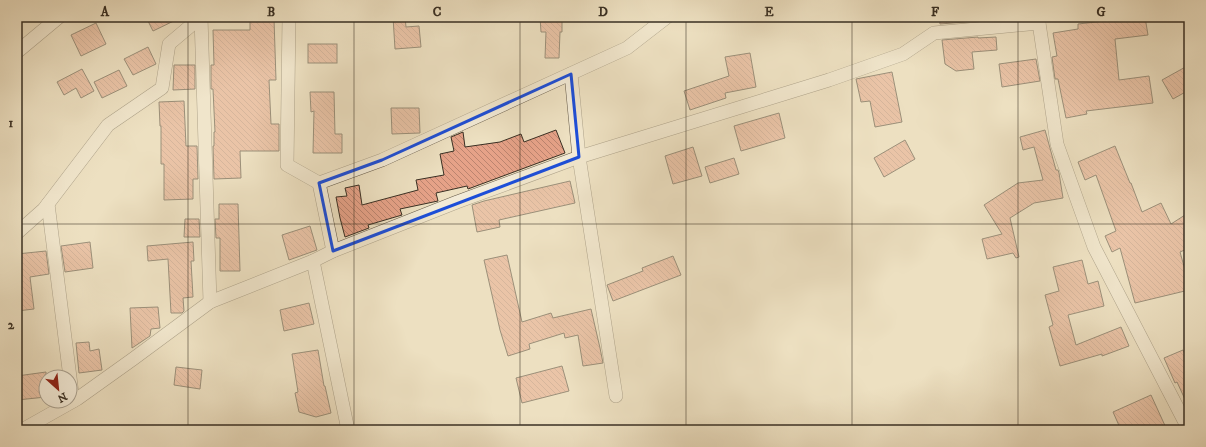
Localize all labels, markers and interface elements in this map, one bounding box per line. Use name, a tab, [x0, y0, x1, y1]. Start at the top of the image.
text: A	[100, 4, 110, 20]
text: B	[267, 4, 275, 20]
text: C	[433, 4, 442, 20]
text: D	[598, 4, 608, 20]
text: E	[764, 4, 774, 20]
text: F	[931, 4, 940, 20]
text: G	[1096, 4, 1106, 20]
text: 1	[9, 115, 14, 131]
text: 2	[8, 317, 15, 333]
north arrow	[38, 369, 78, 409]
text: N	[55, 389, 69, 405]

